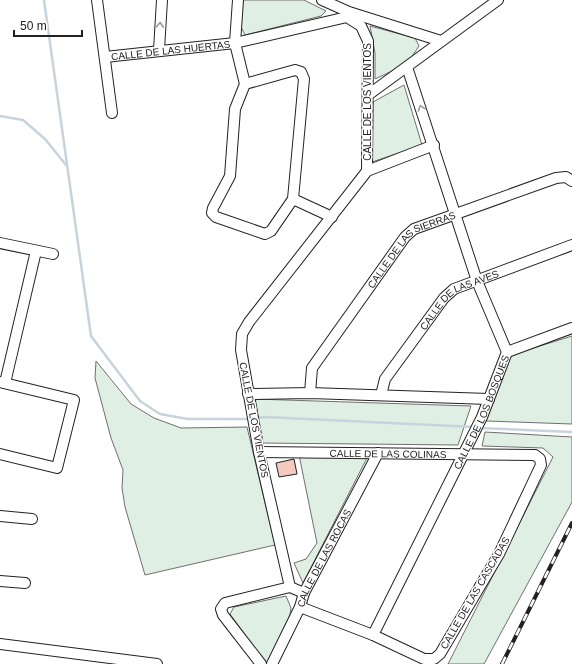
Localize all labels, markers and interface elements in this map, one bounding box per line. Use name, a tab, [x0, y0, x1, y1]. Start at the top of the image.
scale bar	[14, 12, 82, 38]
text: 50 m	[20, 19, 47, 33]
one-way arrow	[156, 22, 165, 28]
street label: CALLE DE LAS HUERTAS	[110, 38, 231, 62]
street label: CALLE DE LOS VIENTOS	[362, 43, 373, 161]
one-way arrow	[417, 105, 426, 112]
street label: CALLE DE LAS SIERRAS	[365, 209, 457, 290]
street label: CALLE DE LAS AVES	[417, 267, 500, 332]
street label: CALLE DE LOS BOSQUES	[451, 353, 511, 471]
street label: CALLE DE LOS VIENTOS	[237, 361, 271, 479]
street label: CALLE DE LAS COLINAS	[330, 447, 447, 460]
street label: CALLE DE LAS ROCAS	[295, 507, 353, 608]
street label: CALLE DE LAS CASCADAS	[438, 535, 512, 651]

